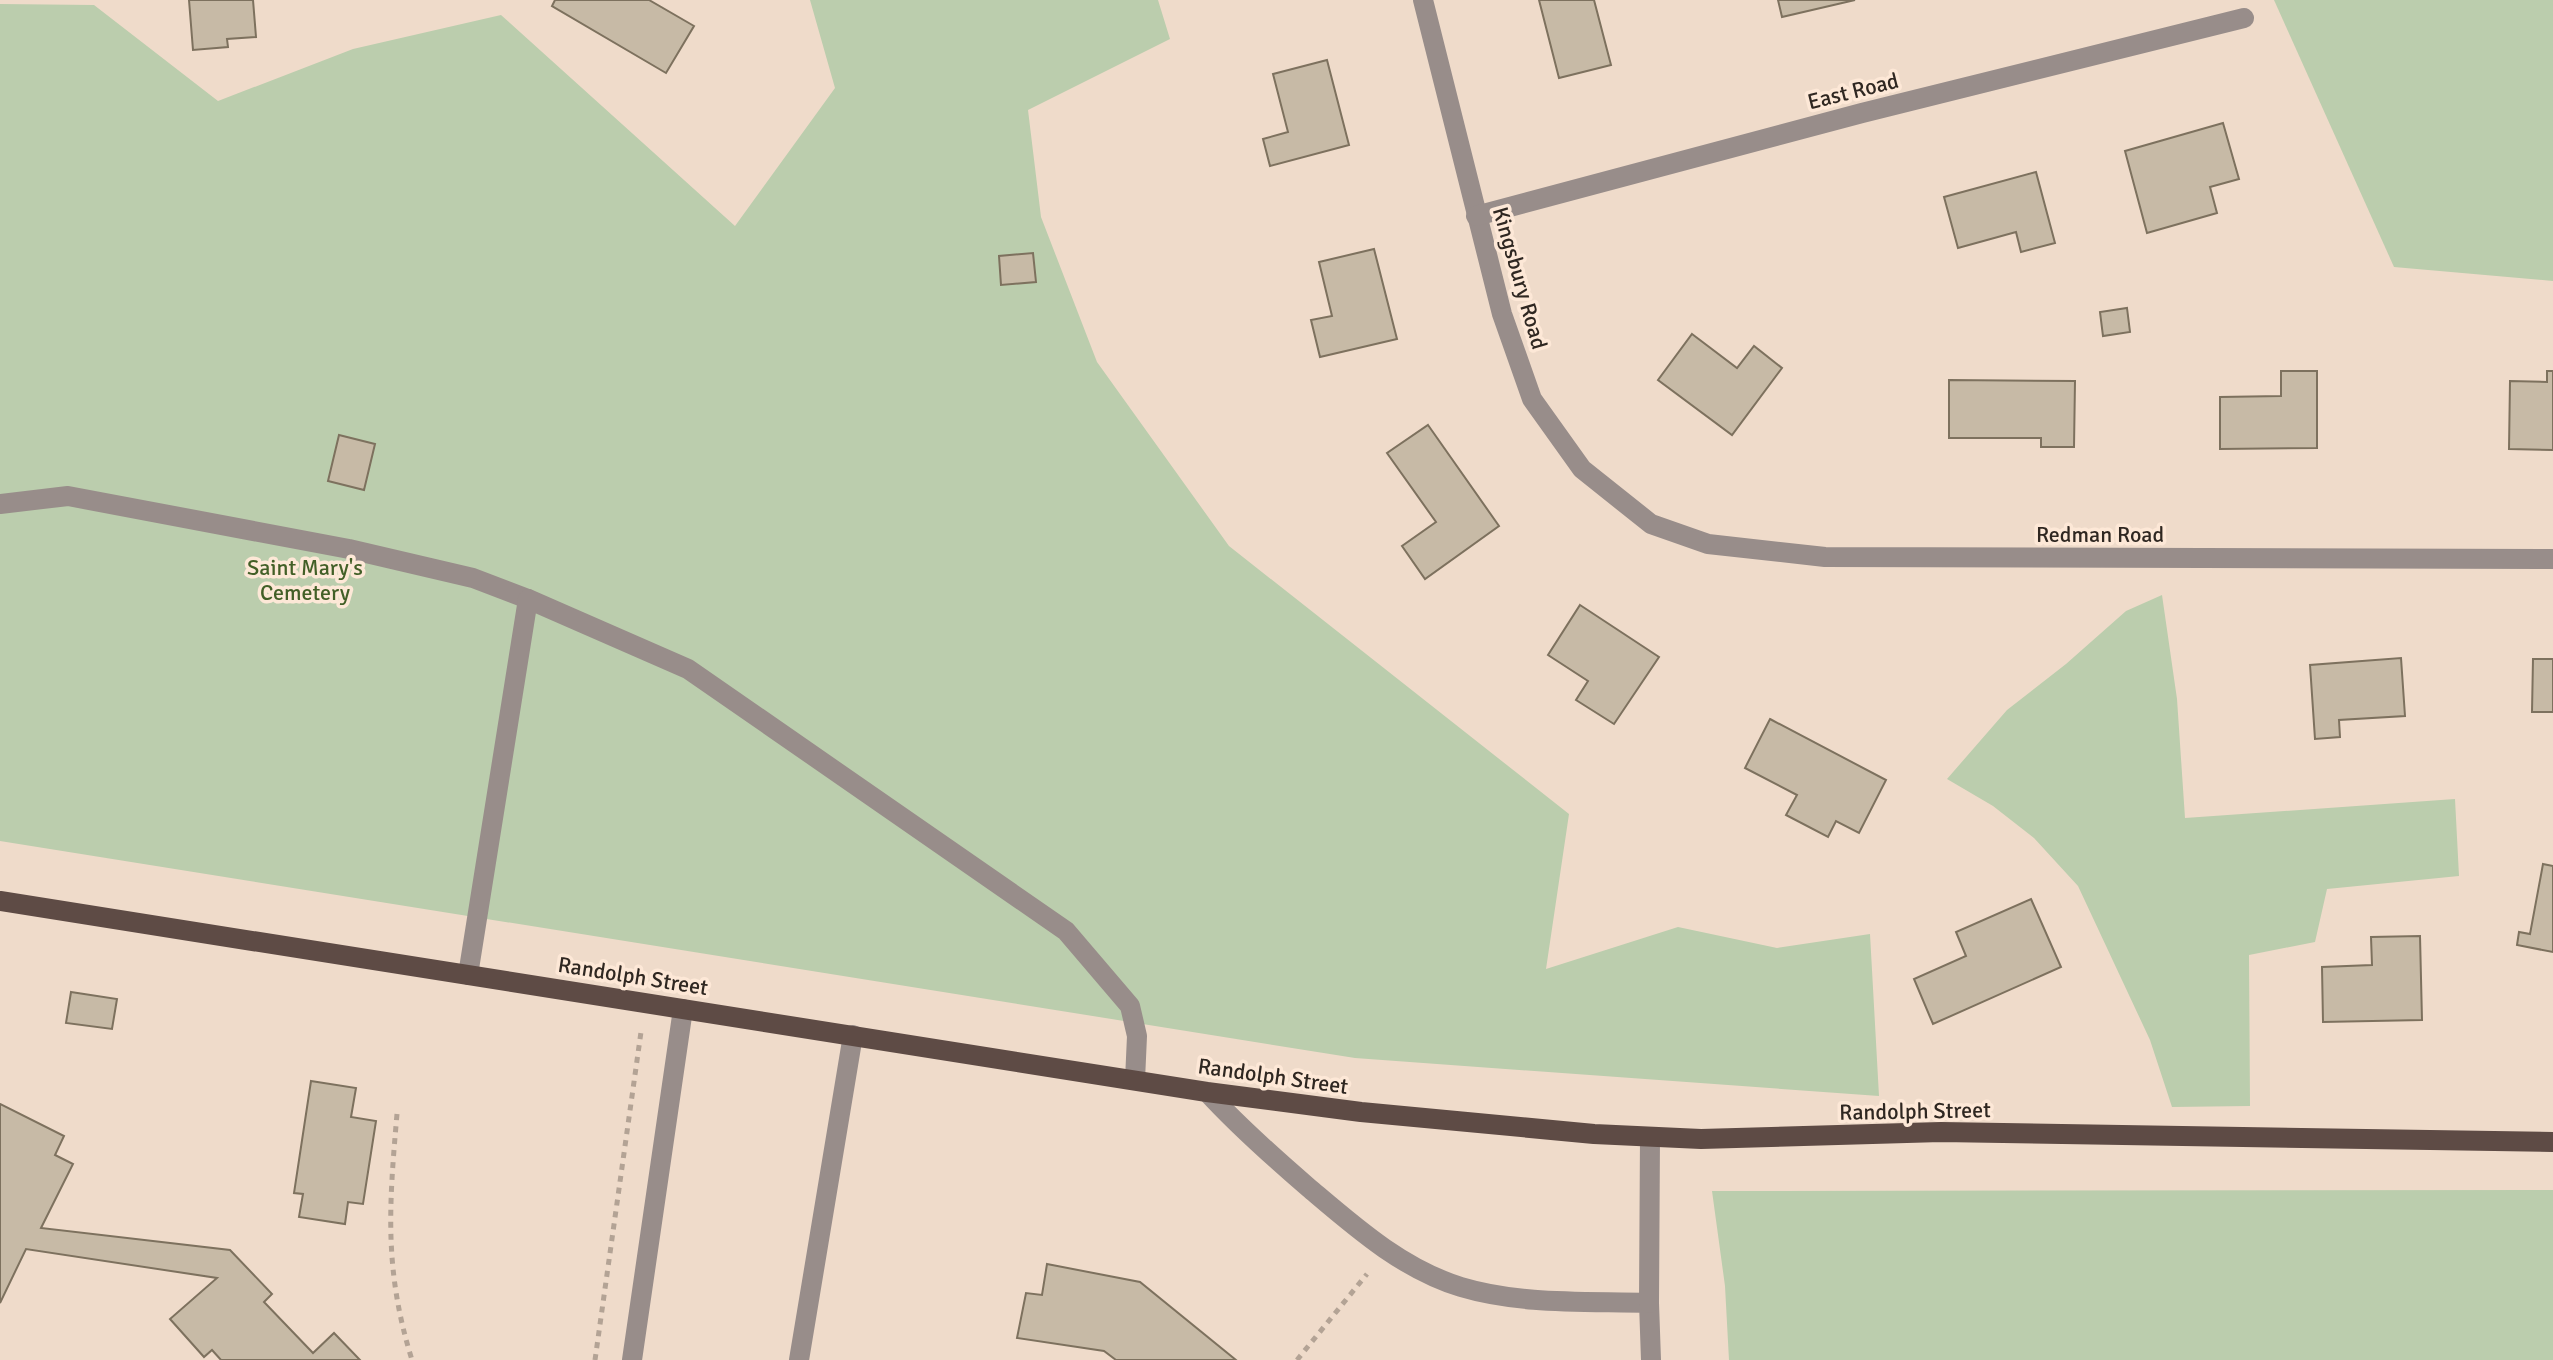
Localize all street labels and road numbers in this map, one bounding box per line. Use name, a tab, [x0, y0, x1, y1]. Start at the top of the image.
street label: East Road	[1805, 67, 1901, 115]
street label: Kingsbury Road	[1487, 204, 1553, 352]
street label: Redman Road	[2036, 521, 2164, 548]
street label: Randolph Street	[556, 951, 710, 1001]
street label: Randolph Street	[1196, 1052, 1350, 1100]
street label: Randolph Street	[1839, 1096, 1991, 1126]

